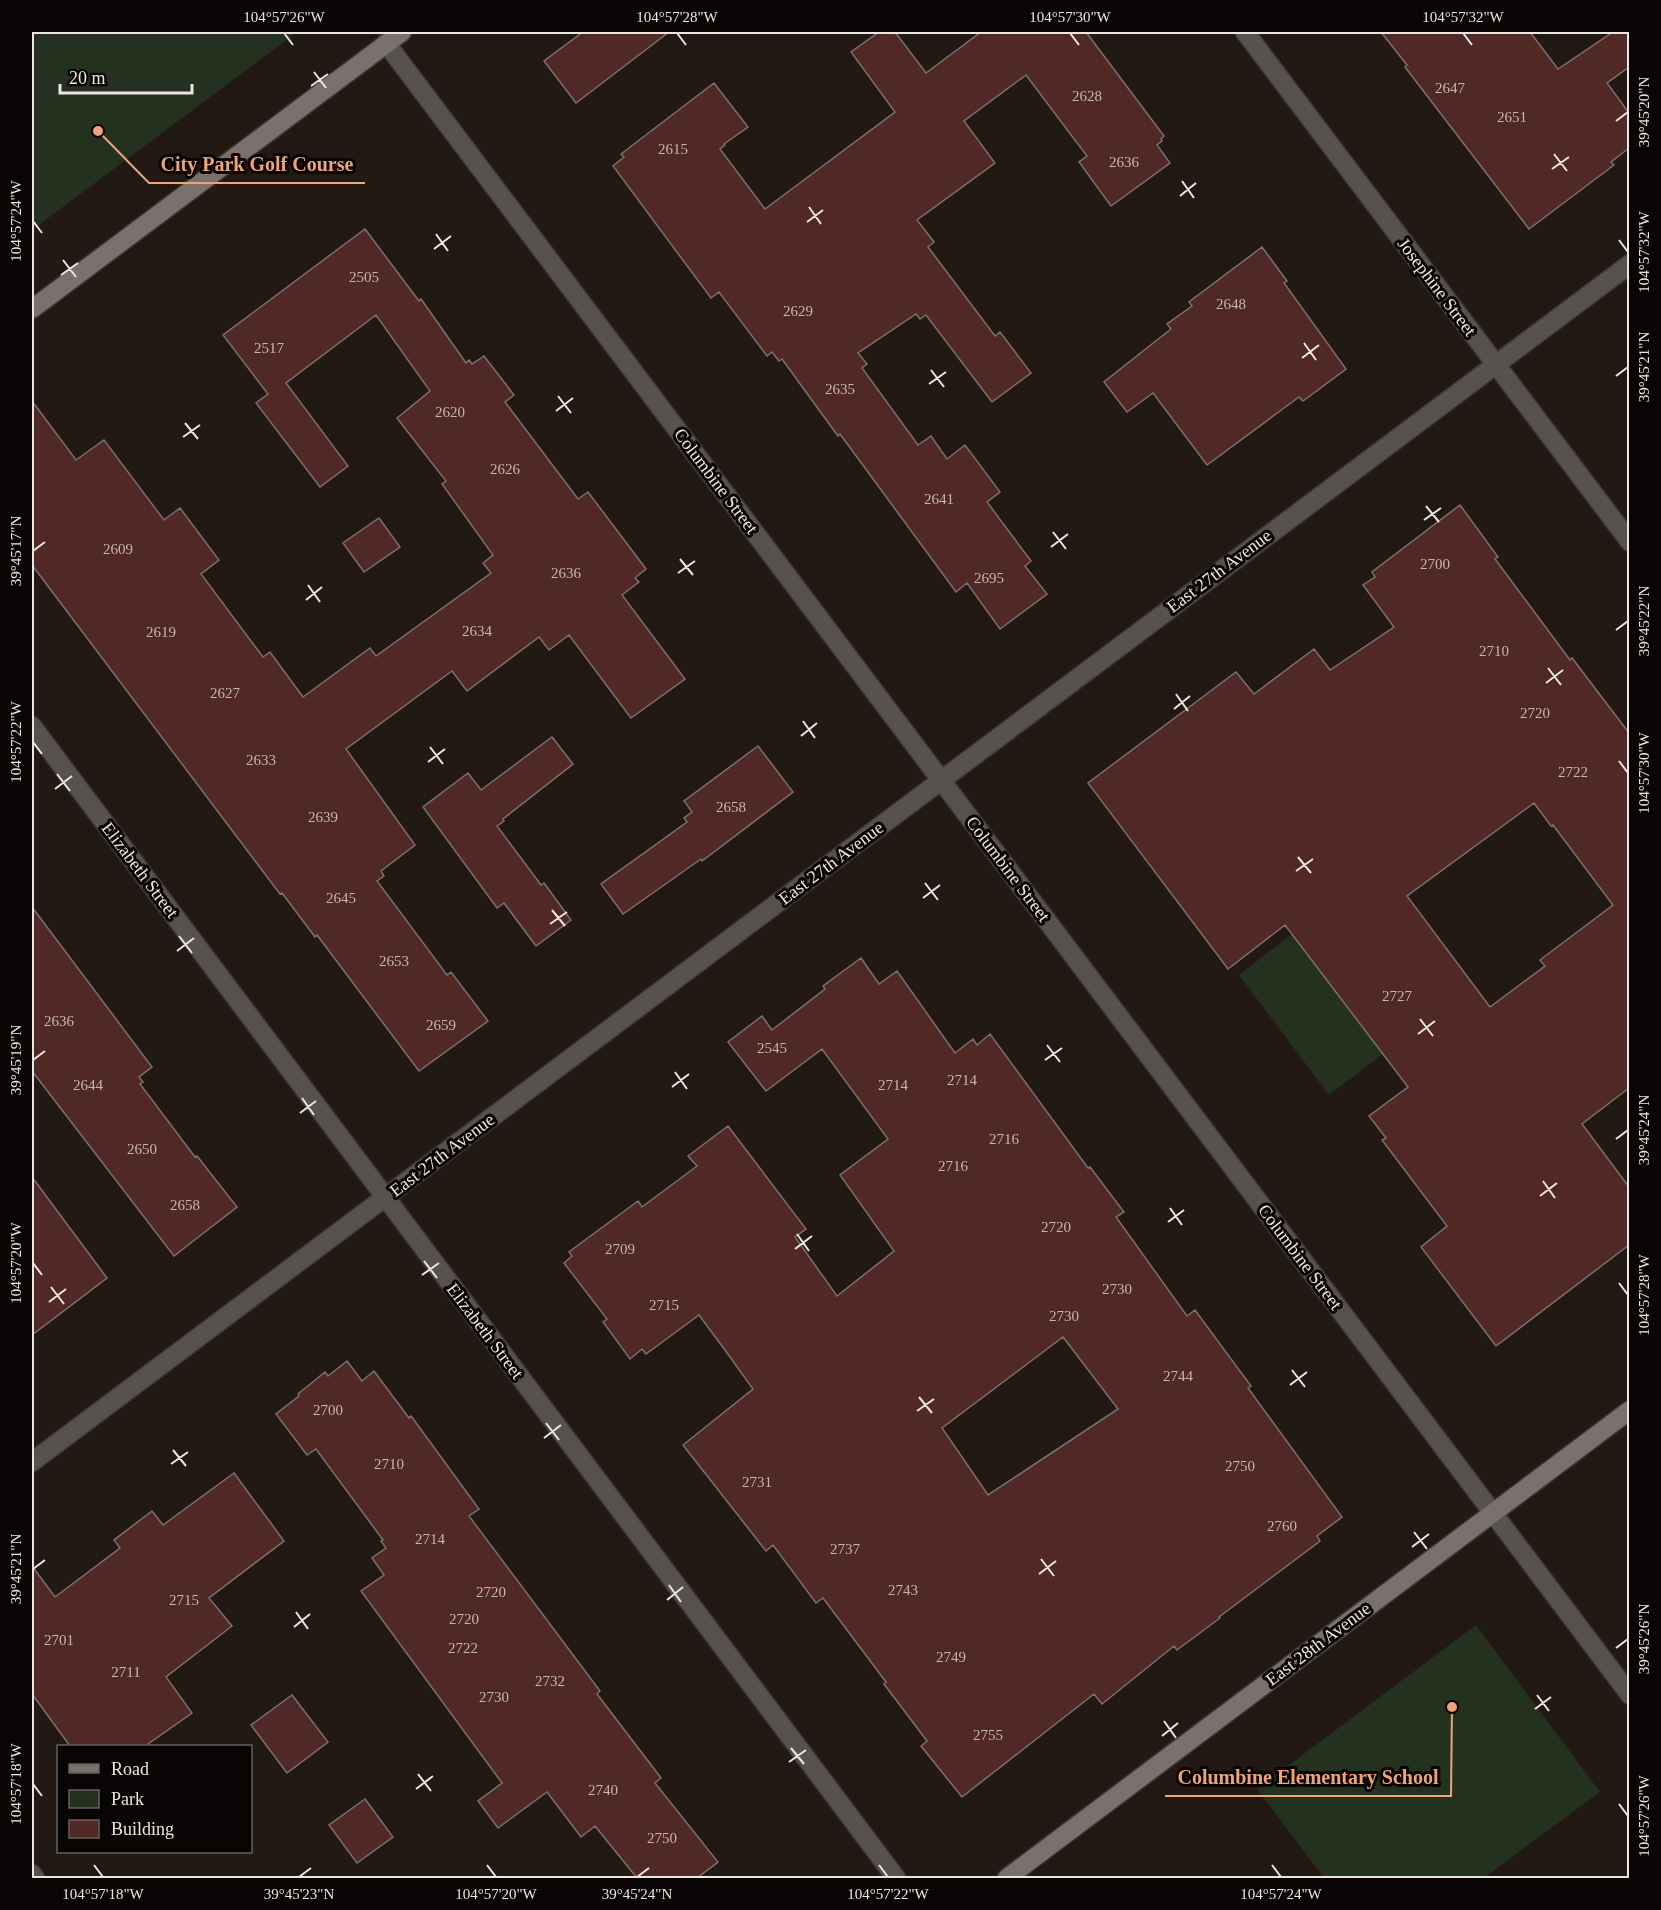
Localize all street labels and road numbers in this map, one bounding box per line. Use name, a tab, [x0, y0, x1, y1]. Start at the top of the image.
street label: Josephine Street	[1394, 234, 1480, 340]
street label: Columbine Street	[670, 424, 762, 538]
street label: East 27th Avenue	[1163, 525, 1275, 617]
street label: Columbine Street	[962, 812, 1054, 926]
street label: East 27th Avenue	[775, 817, 887, 909]
street label: Elizabeth Street	[98, 818, 182, 922]
street label: East 27th Avenue	[386, 1109, 498, 1201]
street label: Columbine Street	[1254, 1200, 1346, 1314]
street label: Elizabeth Street	[443, 1279, 527, 1383]
street label: East 28th Avenue	[1262, 1598, 1374, 1690]

